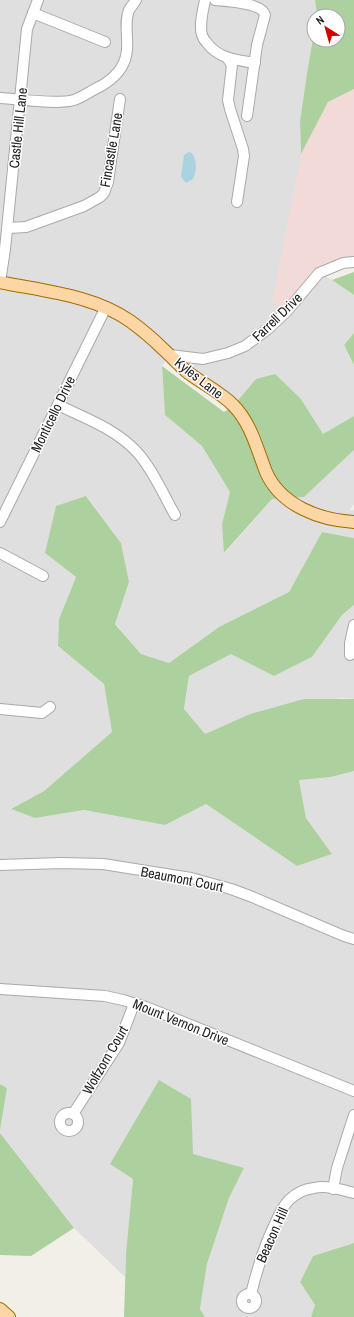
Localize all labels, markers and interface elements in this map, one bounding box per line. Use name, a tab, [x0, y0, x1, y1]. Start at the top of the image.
north arrow	[306, 8, 346, 48]
text: N	[313, 12, 327, 28]
street label: Castle Hill Lane	[5, 87, 31, 169]
street label: Fincastle Lane	[96, 111, 126, 189]
street label: Farrell Drive	[248, 289, 306, 345]
street label: Kyles Lane	[171, 353, 227, 403]
street label: Monticello Drive	[27, 373, 79, 455]
street label: Beaumont Court	[139, 862, 225, 896]
street label: Mount Vernon Drive	[130, 995, 232, 1049]
street label: Wolfzorn Court	[78, 1022, 132, 1098]
street label: Beacon Hill	[252, 1205, 292, 1265]

